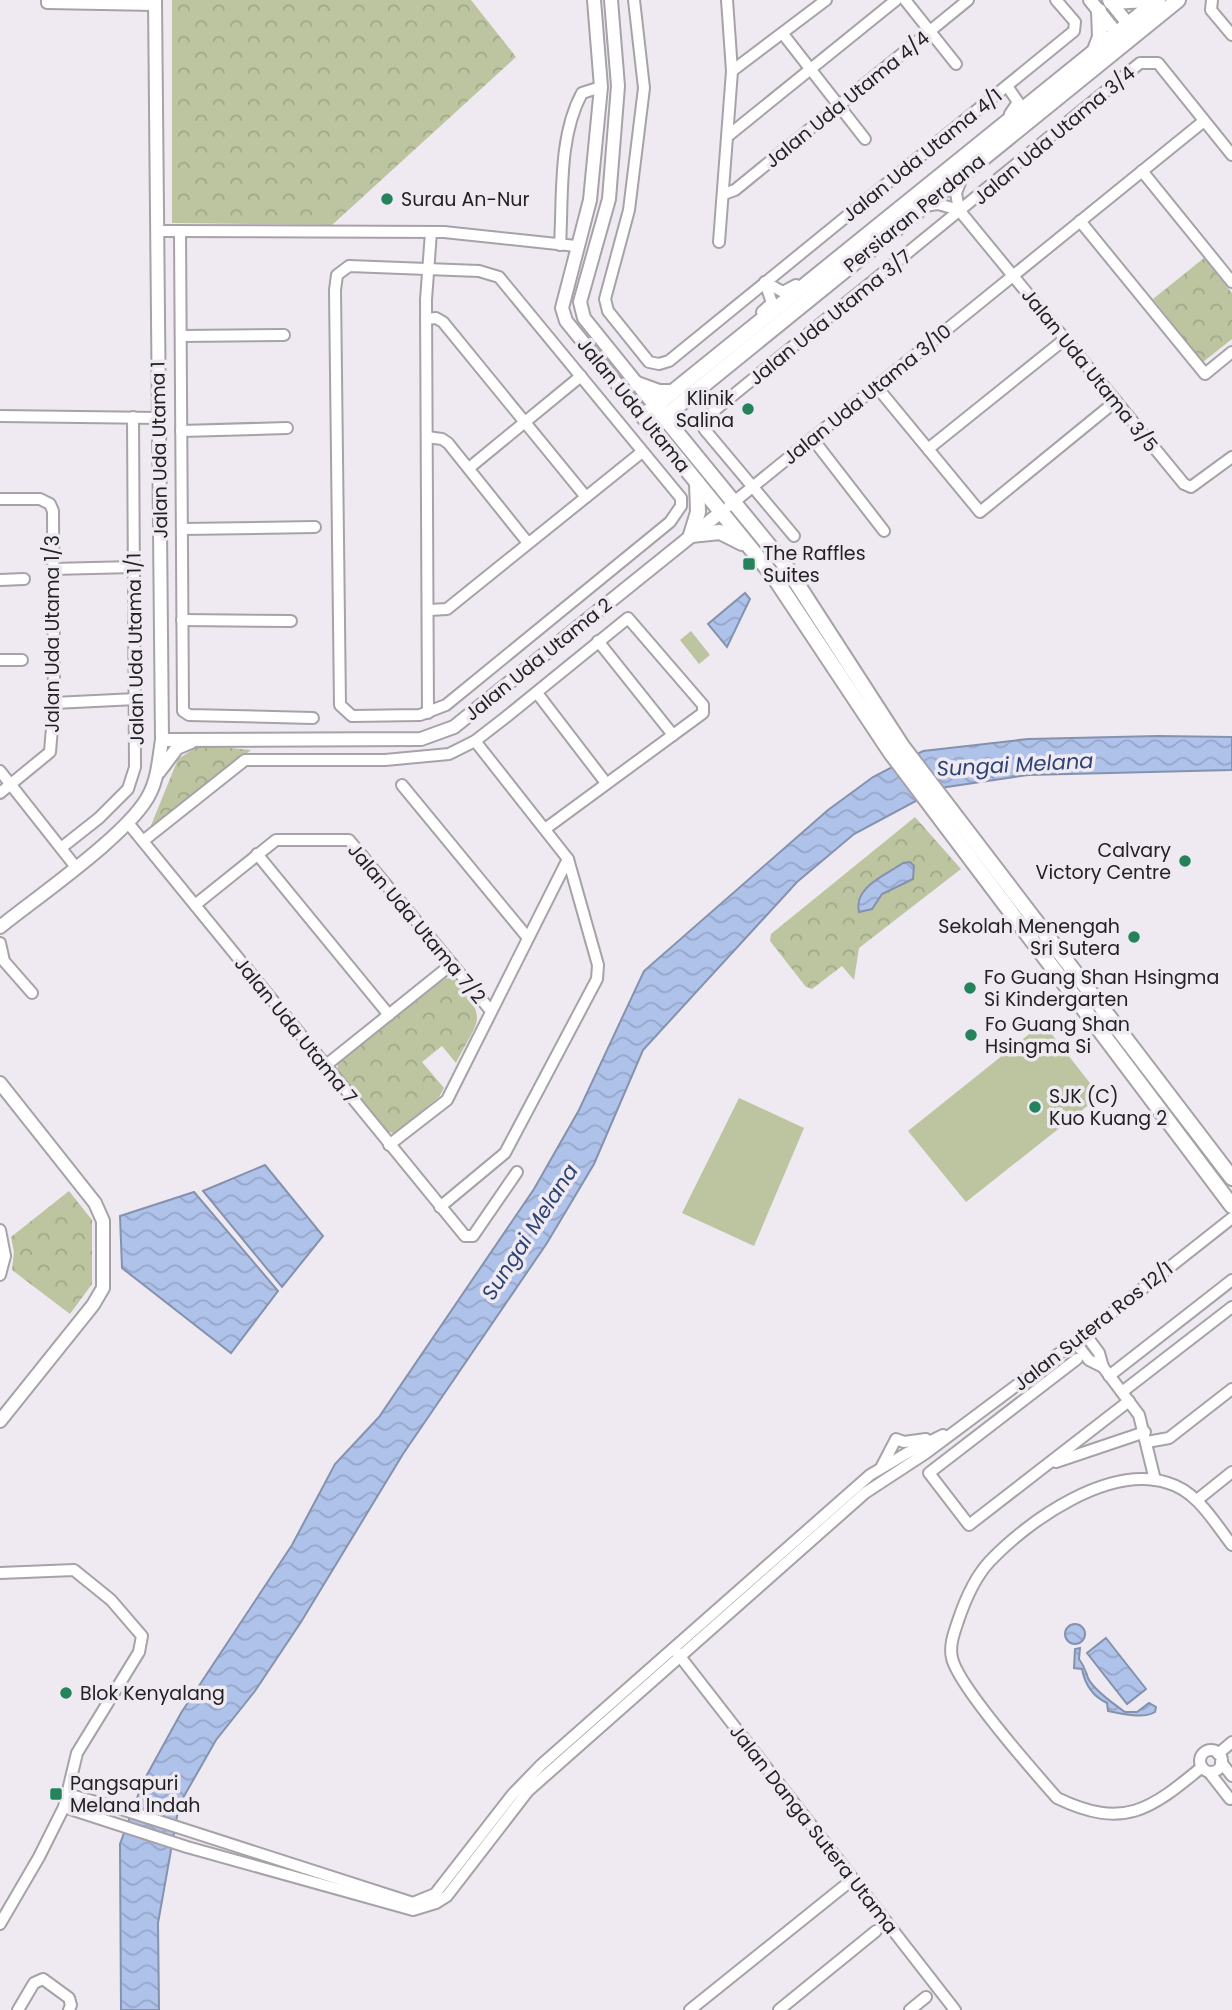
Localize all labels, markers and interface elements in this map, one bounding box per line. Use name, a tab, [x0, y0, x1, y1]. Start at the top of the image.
street label: Jalan Uda Utama 4/4	[759, 25, 935, 174]
street label: Jalan Uda Utama 3/4	[968, 60, 1141, 211]
street label: Jalan Uda Utama 4/1	[837, 82, 1008, 228]
street label: Persiaran Perdana	[838, 148, 991, 279]
place label: Surau An-Nur	[401, 186, 530, 213]
marker: Surau An-Nur	[379, 191, 395, 207]
street label: Jalan Uda Utama 3/7	[743, 243, 917, 391]
street label: Jalan Uda Utama 3/5	[1015, 283, 1164, 458]
street label: Jalan Uda Utama 3/10	[777, 318, 957, 471]
street label: Jalan Uda Utama	[571, 332, 696, 478]
street label: Jalan Uda Utama 1	[144, 361, 175, 539]
place label: Klinik Salina	[676, 385, 734, 434]
marker: Klinik Salina	[740, 401, 756, 417]
street label: Jalan Uda Utama 1/3	[39, 535, 66, 733]
place label: The Raffles Suites	[763, 540, 866, 589]
street label: Jalan Uda Utama 1/1	[120, 553, 151, 745]
marker: The Raffles Suites	[741, 556, 757, 572]
street label: Jalan Uda Utama 2	[459, 592, 618, 727]
water label: Sungai Melana	[936, 746, 1094, 783]
street label: Jalan Uda Utama 7/2	[341, 837, 492, 1009]
place label: Calvary Victory Centre	[1036, 837, 1171, 886]
marker: Calvary Victory Centre	[1177, 853, 1193, 869]
place label: Sekolah Menengah Sri Sutera	[938, 913, 1120, 962]
marker: Sekolah Menengah Sri Sutera	[1126, 929, 1142, 945]
street label: Jalan Uda Utama 7	[228, 951, 363, 1109]
place label: Fo Guang Shan Hsingma Si Kindergarten	[984, 964, 1219, 1013]
marker: Fo Guang Shan Hsingma Si Kindergarten	[962, 980, 978, 996]
place label: Fo Guang Shan Hsingma Si	[985, 1011, 1130, 1060]
marker: Fo Guang Shan Hsingma Si	[963, 1027, 979, 1043]
place label: SJK (C) Kuo Kuang 2	[1049, 1083, 1167, 1132]
marker: SJK (C) Kuo Kuang 2	[1027, 1099, 1043, 1115]
water label: Sungai Melana	[475, 1158, 585, 1305]
street label: Jalan Sutera Ros 12/1	[1008, 1256, 1179, 1397]
place label: Blok Kenyalang	[80, 1680, 225, 1707]
marker: Blok Kenyalang	[58, 1685, 74, 1701]
street label: Jalan Danga Sutera Utama	[723, 1719, 904, 1940]
place label: Pangsapuri Melana Indah	[70, 1770, 200, 1819]
marker: Pangsapuri Melana Indah	[48, 1786, 64, 1802]

